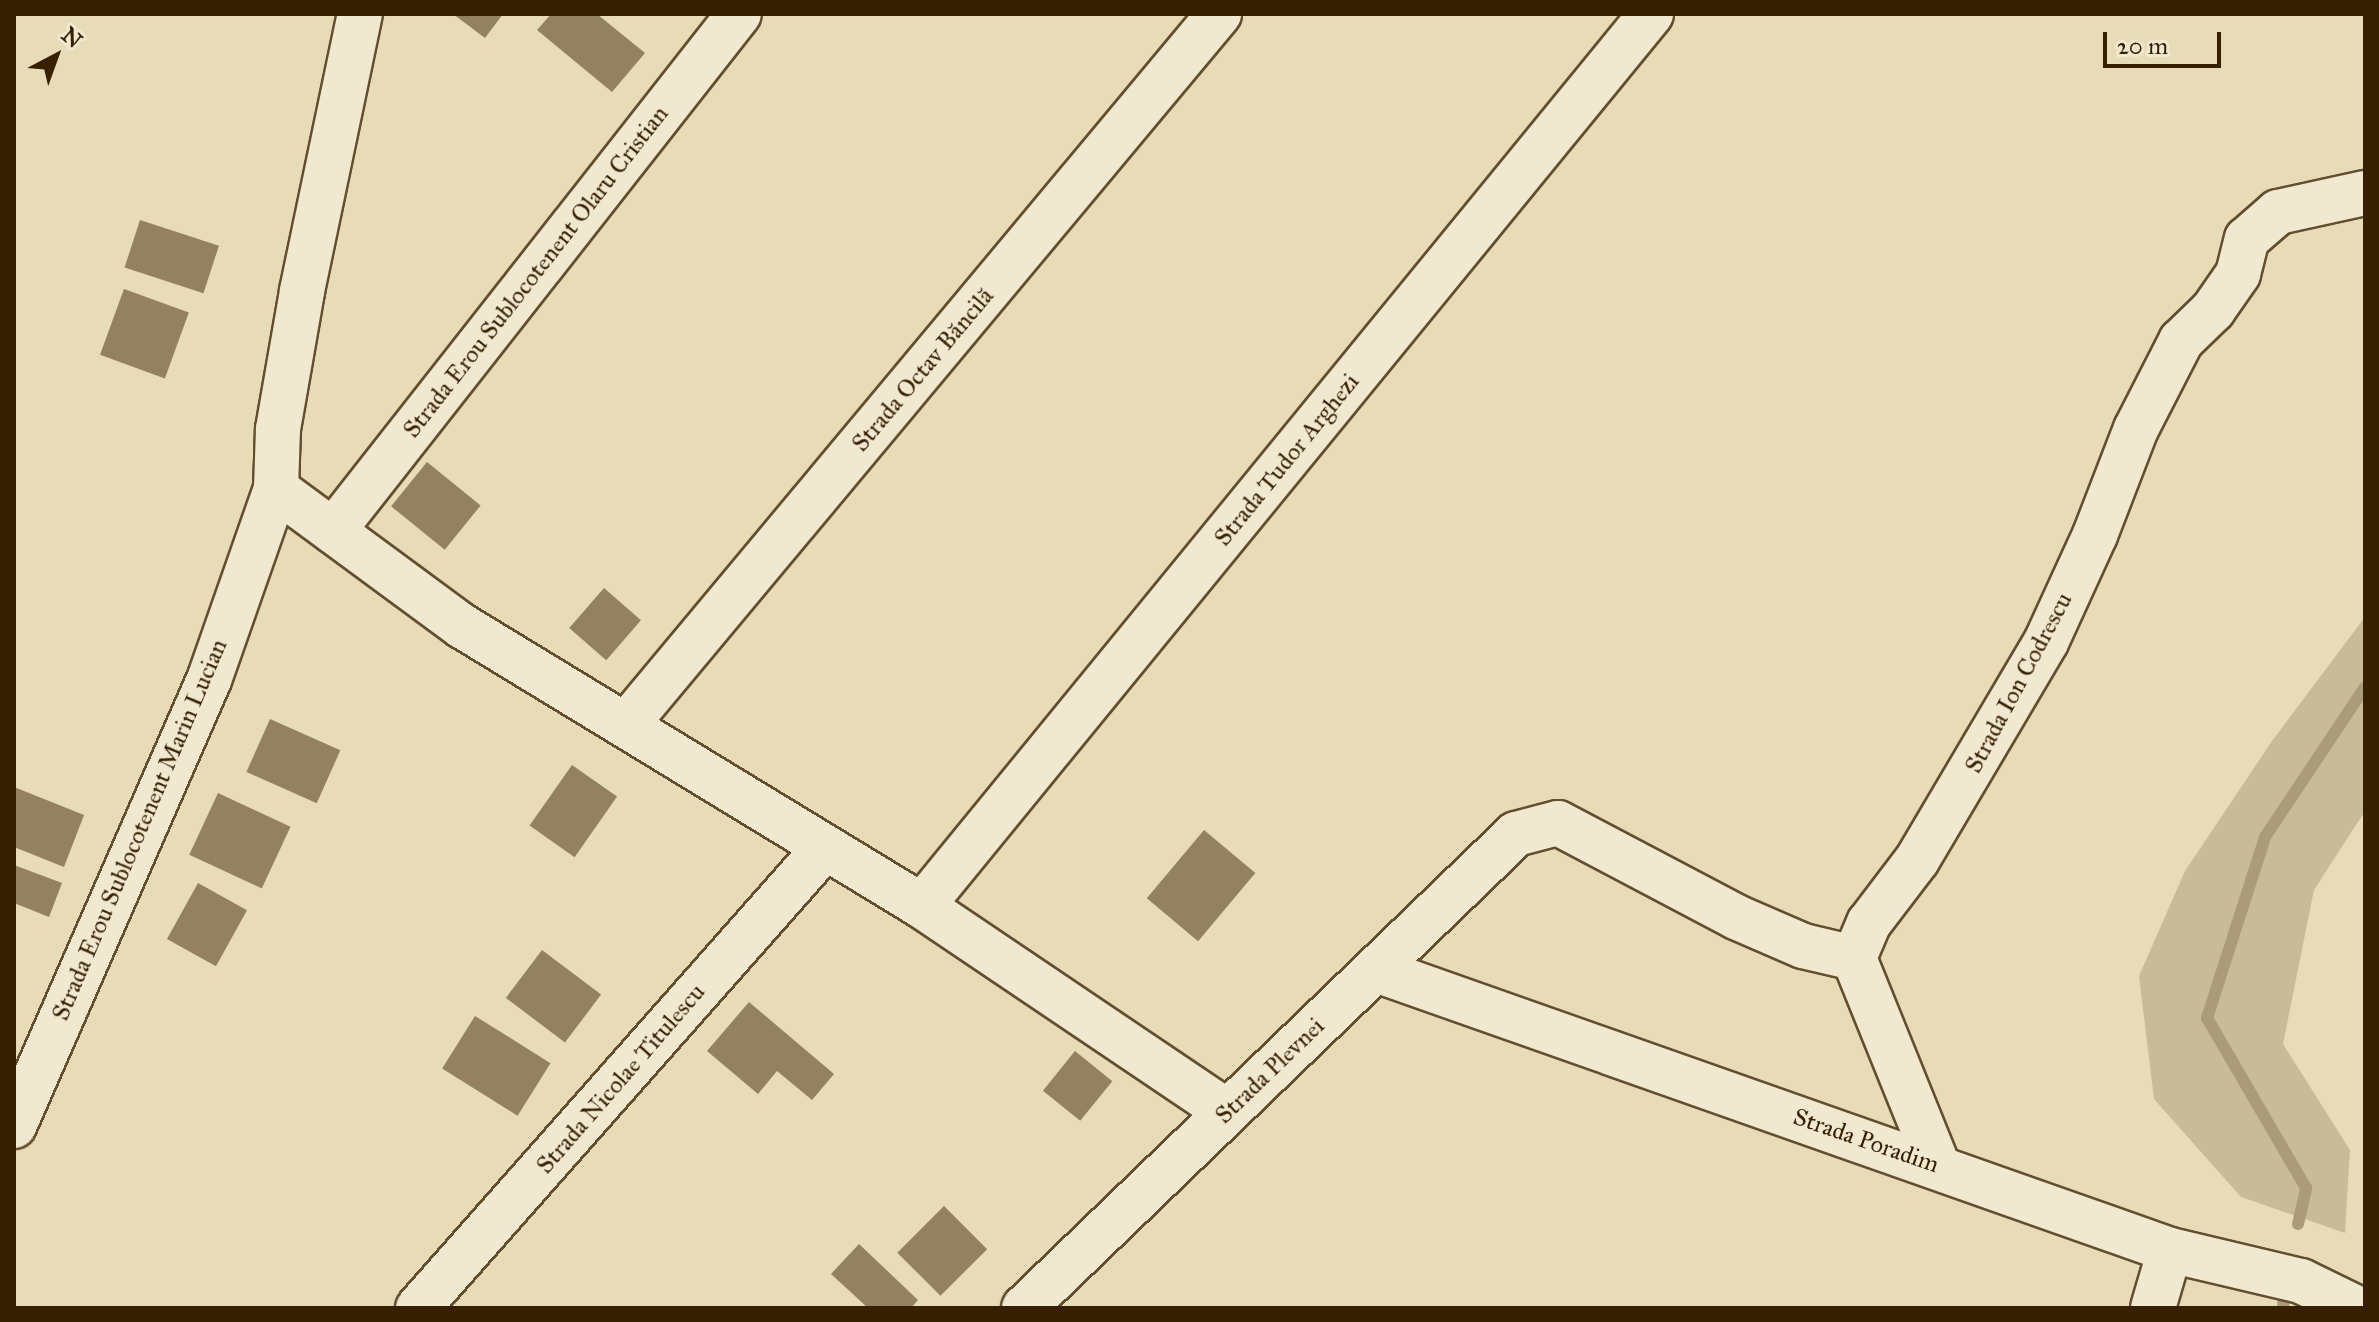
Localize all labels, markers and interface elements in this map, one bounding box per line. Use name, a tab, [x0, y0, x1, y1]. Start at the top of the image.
north arrow	[16, 16, 96, 96]
scale bar	[2107, 16, 2225, 66]
text: N	[56, 21, 88, 54]
text: 20 m	[2117, 31, 2168, 61]
street label: Strada Erou Sublocotenent Olaru Cristian	[397, 100, 675, 444]
street label: Strada Octav Băncilă	[846, 282, 1000, 458]
street label: Strada Tudor Arghezi	[1209, 368, 1365, 552]
street label: Strada Ion Codrescu	[1959, 588, 2079, 778]
street label: Strada Erou Sublocotenent Marin Lucian	[46, 635, 234, 1025]
street label: Strada Nicolae Titulescu	[531, 978, 711, 1180]
street label: Strada Plevnei	[1210, 1012, 1330, 1130]
street label: Strada Poradim	[1789, 1103, 1943, 1179]

